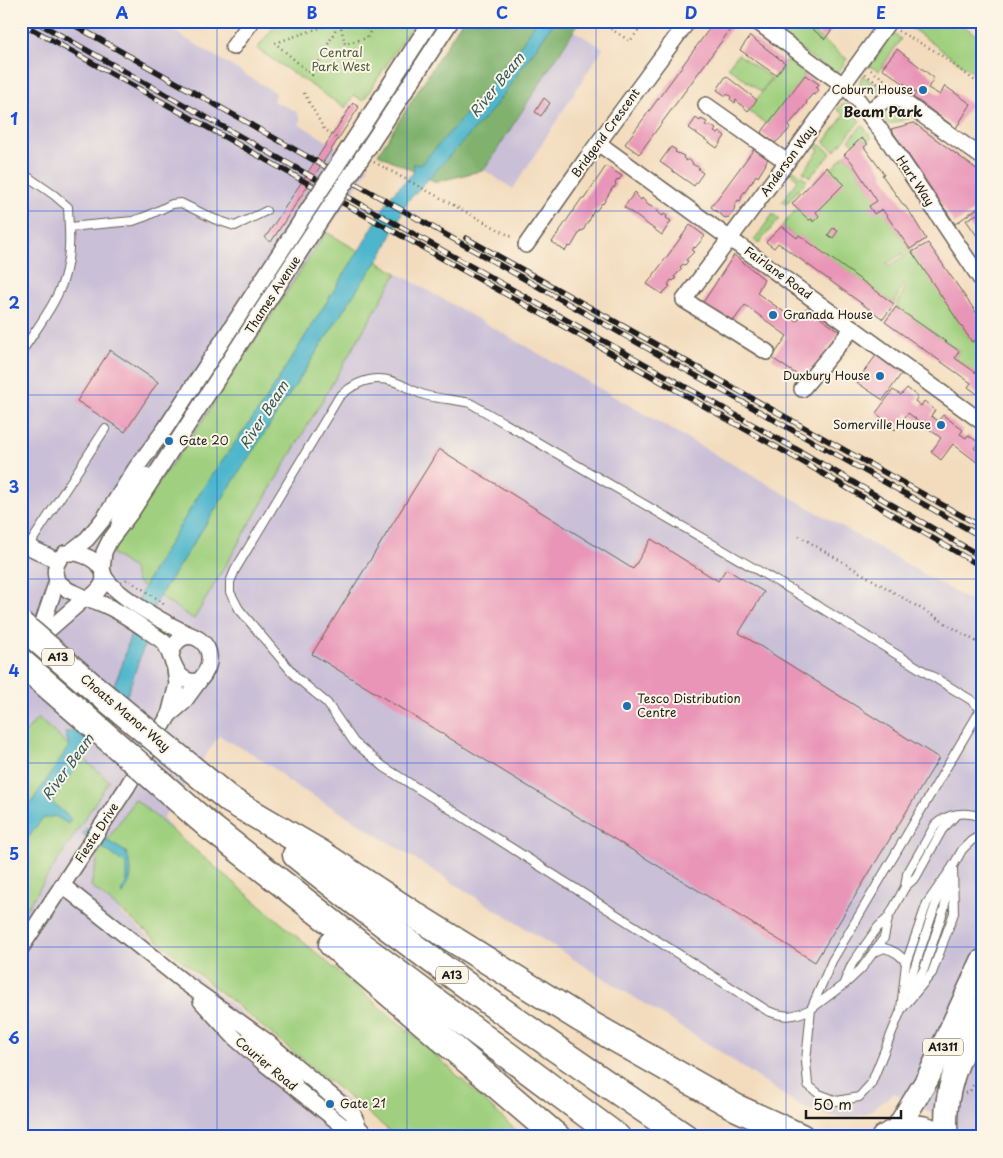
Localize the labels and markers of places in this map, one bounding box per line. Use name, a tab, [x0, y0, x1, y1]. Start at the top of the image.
place label: Coburn House	[832, 80, 913, 98]
marker: Coburn House	[917, 84, 929, 96]
place label: Granada House	[783, 305, 873, 323]
marker: Granada House	[767, 309, 779, 321]
place label: Duxbury House	[783, 366, 870, 384]
marker: Duxbury House	[874, 370, 886, 382]
place label: Somerville House	[833, 415, 931, 433]
marker: Somerville House	[935, 419, 947, 431]
place label: Gate 20	[179, 431, 229, 449]
marker: Gate 20	[163, 435, 175, 447]
place label: Tesco Distribution Centre	[637, 689, 741, 721]
marker: Tesco Distribution Centre	[621, 700, 633, 712]
place label: Gate 21	[340, 1094, 386, 1112]
marker: Gate 21	[324, 1098, 336, 1110]

